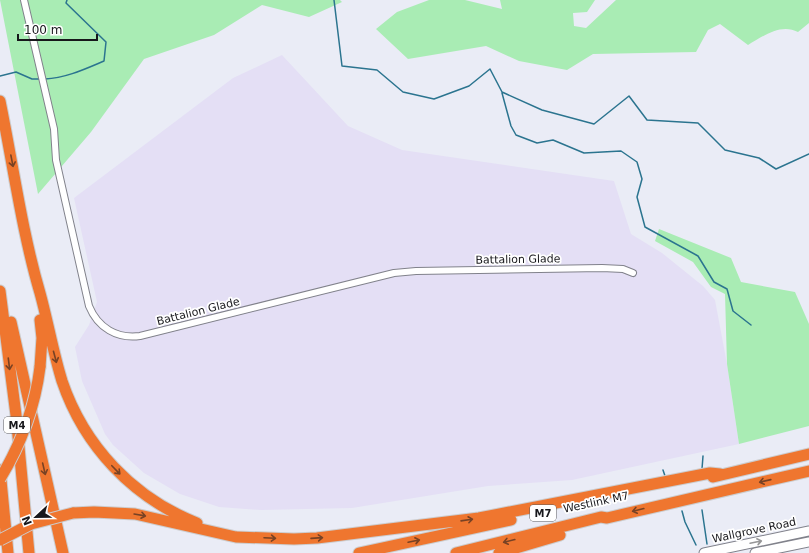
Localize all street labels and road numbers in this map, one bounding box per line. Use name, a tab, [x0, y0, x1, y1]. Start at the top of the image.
street label: Battalion Glade	[475, 252, 561, 267]
street label: Battalion Glade	[155, 295, 241, 328]
road number: M4	[4, 417, 30, 433]
street label: Westlink M7	[562, 489, 630, 516]
road number: M7	[530, 505, 556, 521]
street label: Wallgrove Road	[711, 515, 797, 546]

